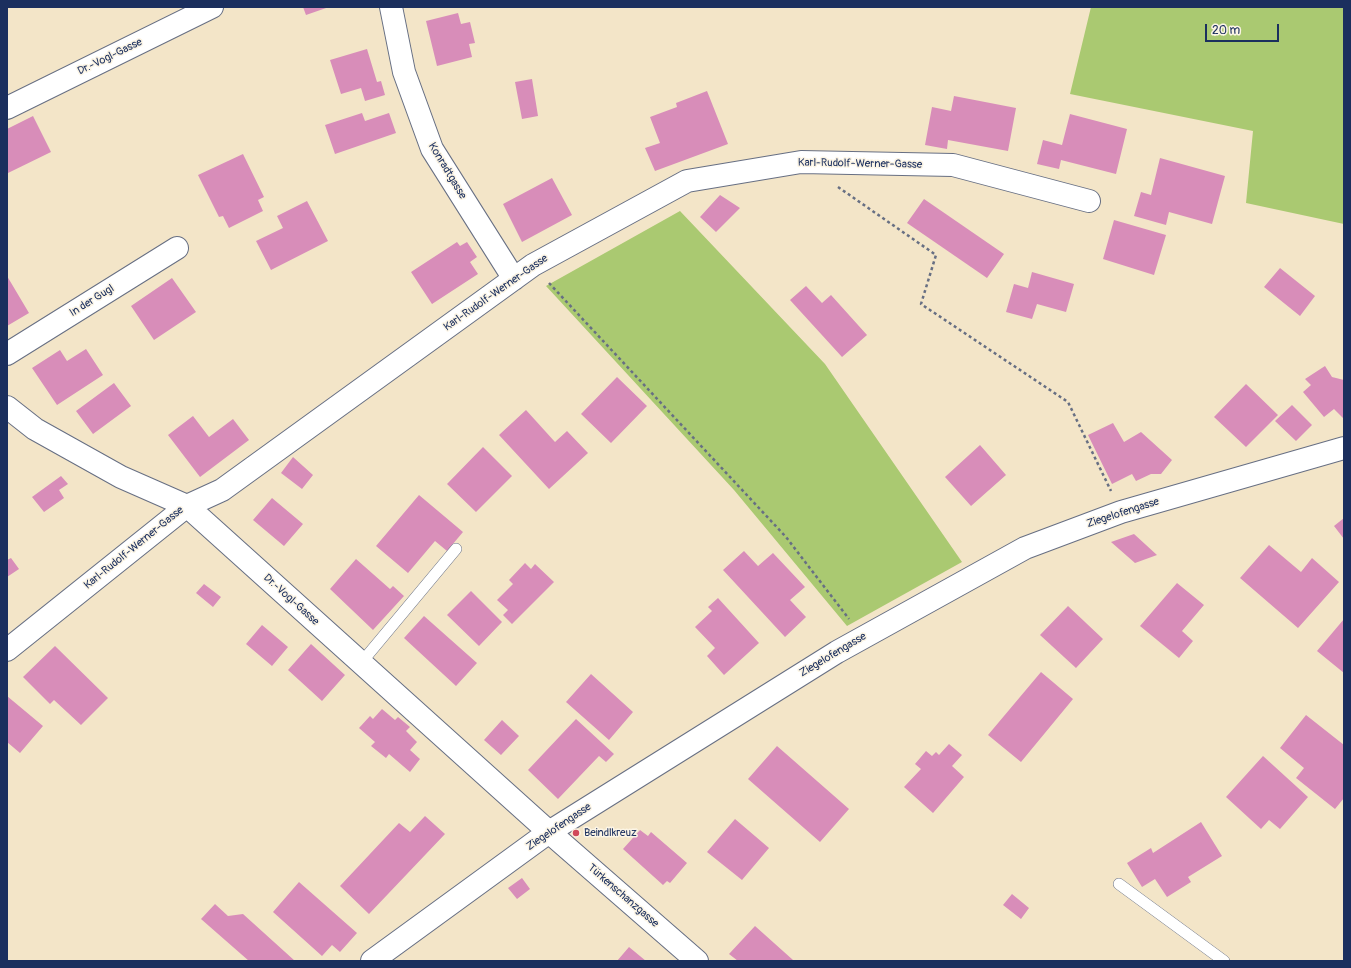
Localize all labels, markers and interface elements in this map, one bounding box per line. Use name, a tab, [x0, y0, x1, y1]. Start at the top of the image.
scale bar	[1207, 16, 1281, 42]
text: 20 m	[1212, 23, 1240, 38]
street label: Dr.-Vogl-Gasse	[76, 36, 144, 78]
street label: Konradtgasse	[425, 140, 469, 202]
street label: Karl-Rudolf-Werner-Gasse	[798, 156, 922, 172]
street label: Karl-Rudolf-Werner-Gasse	[441, 252, 551, 334]
street label: In der Gugl	[67, 282, 117, 320]
street label: Ziegelofengasse	[1085, 495, 1161, 531]
street label: Karl-Rudolf-Werner-Gasse	[82, 504, 186, 592]
street label: Dr.-Vogl-Gasse	[260, 572, 322, 628]
street label: Ziegelofengasse	[797, 630, 869, 680]
street label: Ziegelofengasse	[524, 800, 594, 854]
place label: Beindlkreuz	[584, 826, 637, 840]
marker: Beindlkreuz	[571, 828, 581, 838]
street label: Türkenschanzgasse	[585, 862, 661, 930]

